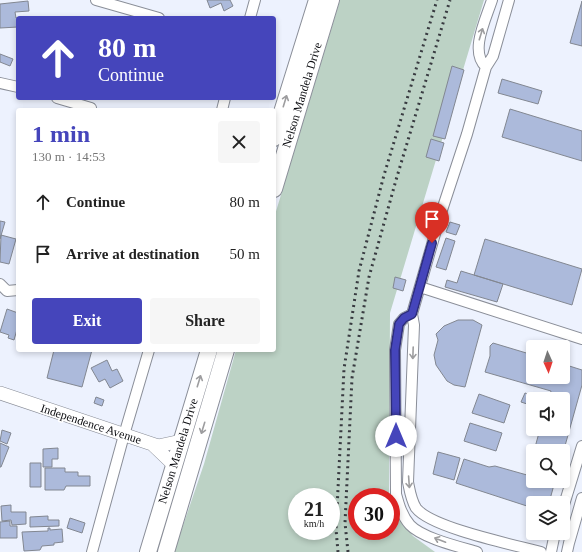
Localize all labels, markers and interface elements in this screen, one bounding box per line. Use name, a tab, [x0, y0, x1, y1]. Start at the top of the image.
one-way arrow	[478, 28, 485, 41]
icon: ahead	[32, 32, 84, 84]
text: 80 m	[98, 32, 156, 63]
street label: Nelson Mandela Drive	[279, 41, 325, 149]
text: Continue	[98, 65, 164, 85]
one-way arrow	[282, 95, 290, 107]
text: 1 min	[32, 121, 90, 147]
button: close	[218, 121, 260, 163]
text: 130 m · 14:53	[32, 149, 105, 164]
icon: ahead	[32, 191, 54, 213]
text: Continue	[66, 194, 125, 210]
text: 80 m	[230, 194, 260, 210]
pin	[415, 202, 449, 243]
icon: arrive	[421, 208, 443, 230]
icon: arrive	[32, 243, 54, 265]
text: Arrive at destination	[66, 246, 199, 262]
text: 50 m	[230, 246, 260, 262]
button: Exit	[32, 298, 142, 344]
button: Share	[150, 298, 260, 344]
north arrow	[526, 340, 570, 384]
map controls	[526, 340, 570, 540]
one-way arrow	[409, 346, 417, 359]
one-way arrow	[196, 375, 204, 387]
button: sound	[526, 392, 570, 436]
street label: Nelson Mandela Drive	[155, 397, 201, 505]
street label: Independence Avenue	[39, 401, 143, 447]
position arrow	[375, 415, 417, 457]
one-way arrow	[199, 421, 206, 434]
button: search	[526, 444, 570, 488]
one-way arrow	[405, 475, 412, 488]
speed limit sign: 30	[348, 488, 400, 540]
button: layers	[526, 496, 570, 540]
text: 21	[304, 498, 324, 520]
text: km/h	[304, 518, 324, 529]
one-way arrow	[435, 536, 447, 544]

